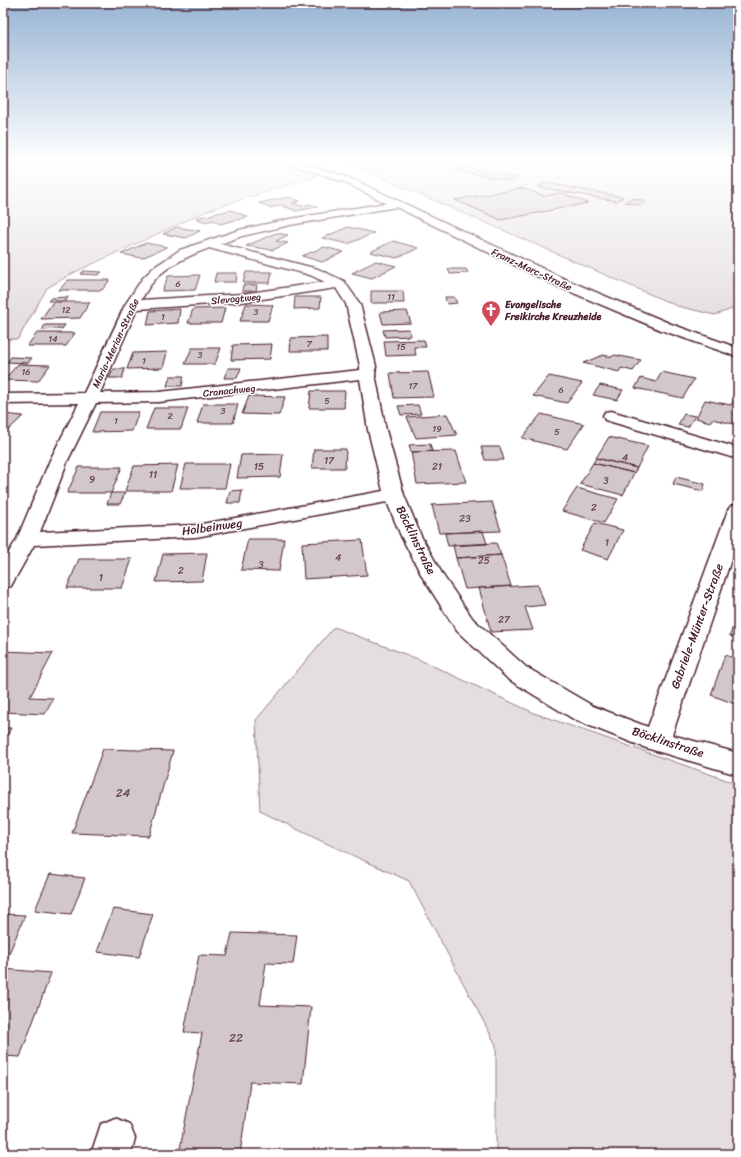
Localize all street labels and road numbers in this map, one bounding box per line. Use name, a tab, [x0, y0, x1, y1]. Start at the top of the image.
street label: Franz-Marc-Straße	[488, 243, 575, 296]
street label: Slevogtweg	[210, 288, 262, 310]
street label: Maria-Merian-Straße	[87, 296, 145, 391]
street label: Cranachweg	[202, 379, 256, 403]
street label: Böcklinstraße	[390, 502, 442, 579]
street label: Holbeinweg	[180, 512, 244, 542]
street label: Gabriele-Münter-Straße	[664, 560, 730, 692]
street label: Böcklinstraße	[629, 720, 707, 764]

